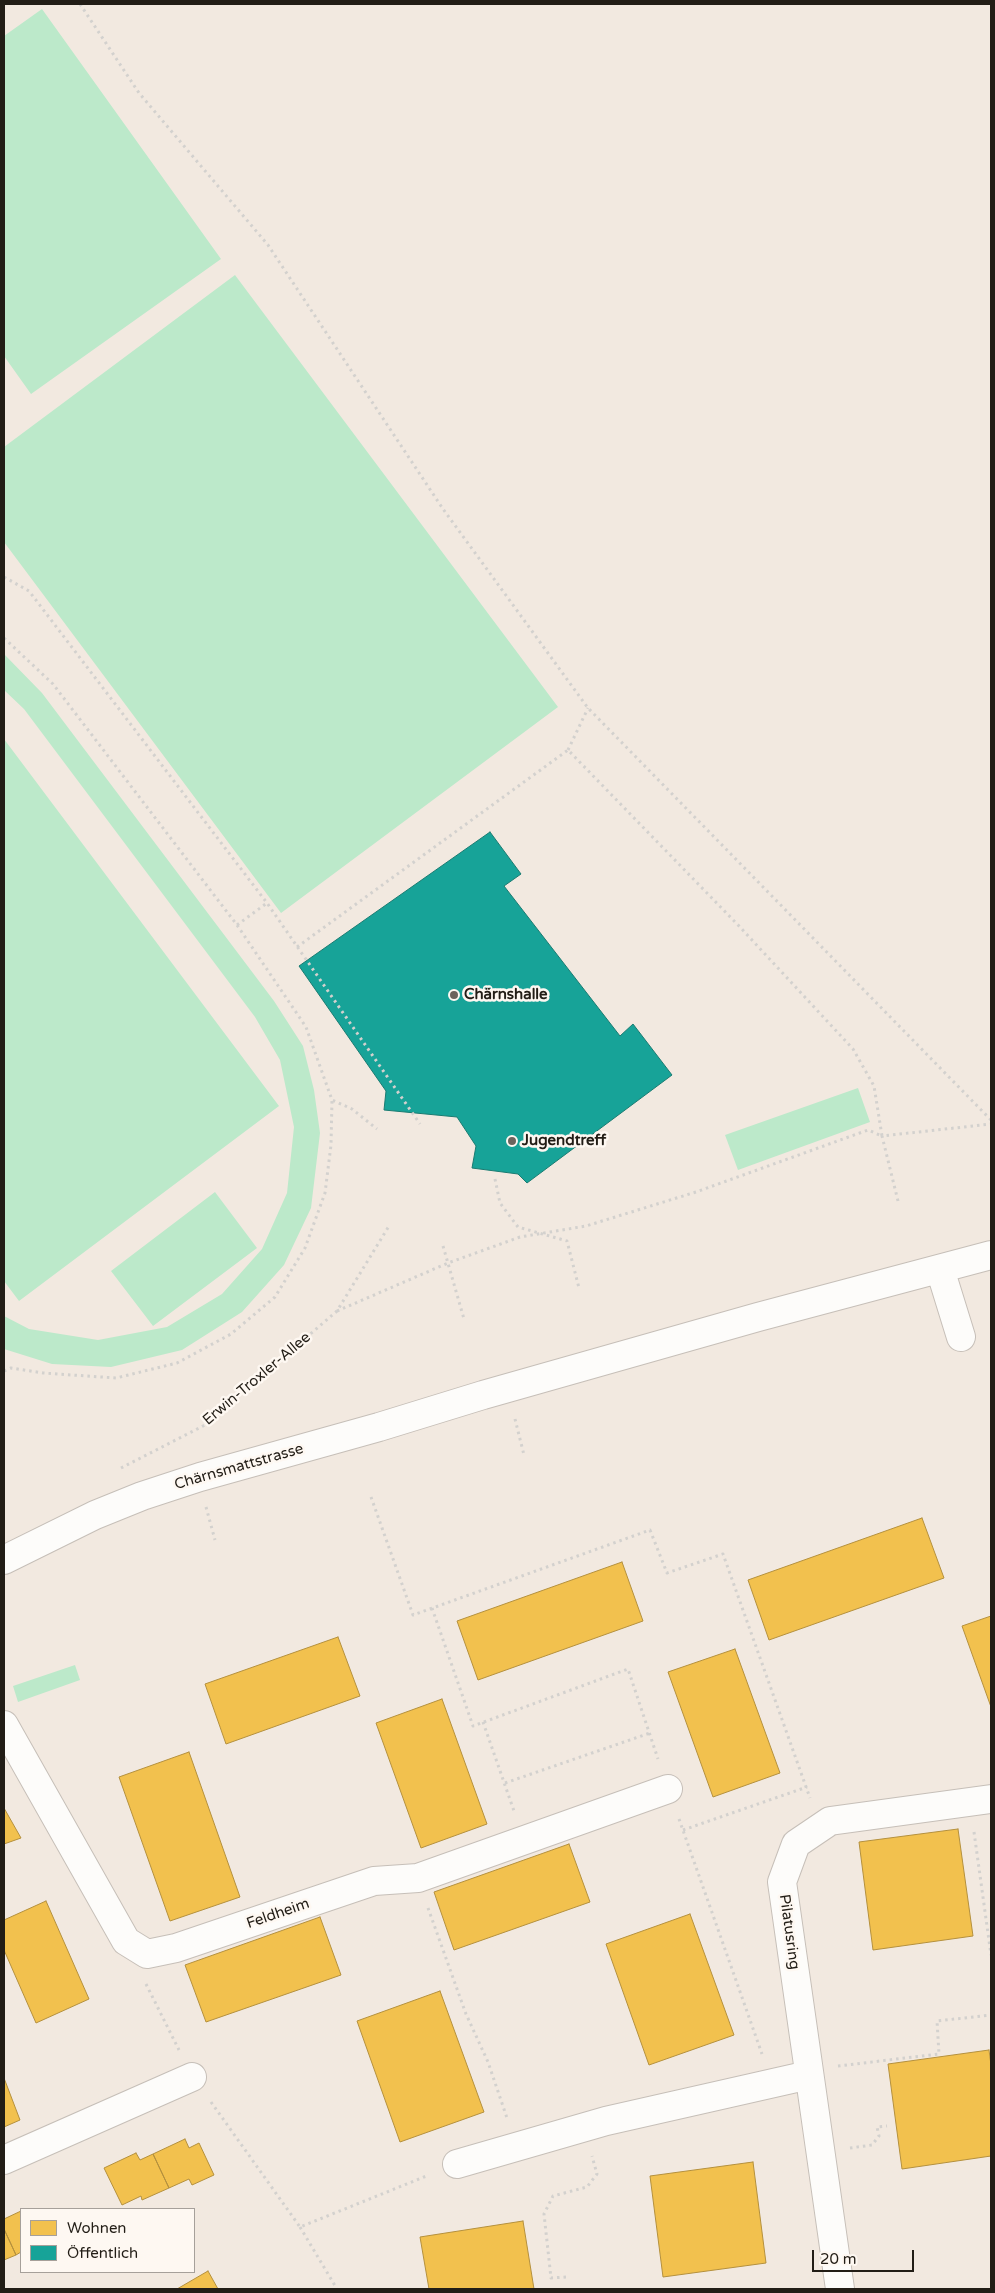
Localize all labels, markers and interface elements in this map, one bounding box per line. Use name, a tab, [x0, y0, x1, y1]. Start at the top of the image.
place label: Chärnshalle	[464, 986, 548, 1004]
marker: Chärnshalle	[448, 989, 460, 1001]
place label: Jugendtreff	[522, 1132, 606, 1150]
marker: Jugendtreff	[506, 1135, 518, 1147]
street label: Erwin-Troxler-Allee	[199, 1329, 315, 1429]
street label: Chärnsmattstrasse	[172, 1440, 306, 1494]
street label: Pilatusring	[775, 1893, 803, 1971]
street label: Feldheim	[244, 1895, 312, 1933]
legend	[20, 2208, 195, 2273]
text: Wohnen	[67, 2219, 127, 2237]
scale bar	[815, 2240, 918, 2272]
text: Öffentlich	[67, 2244, 138, 2262]
text: 20 m	[820, 2250, 857, 2268]

